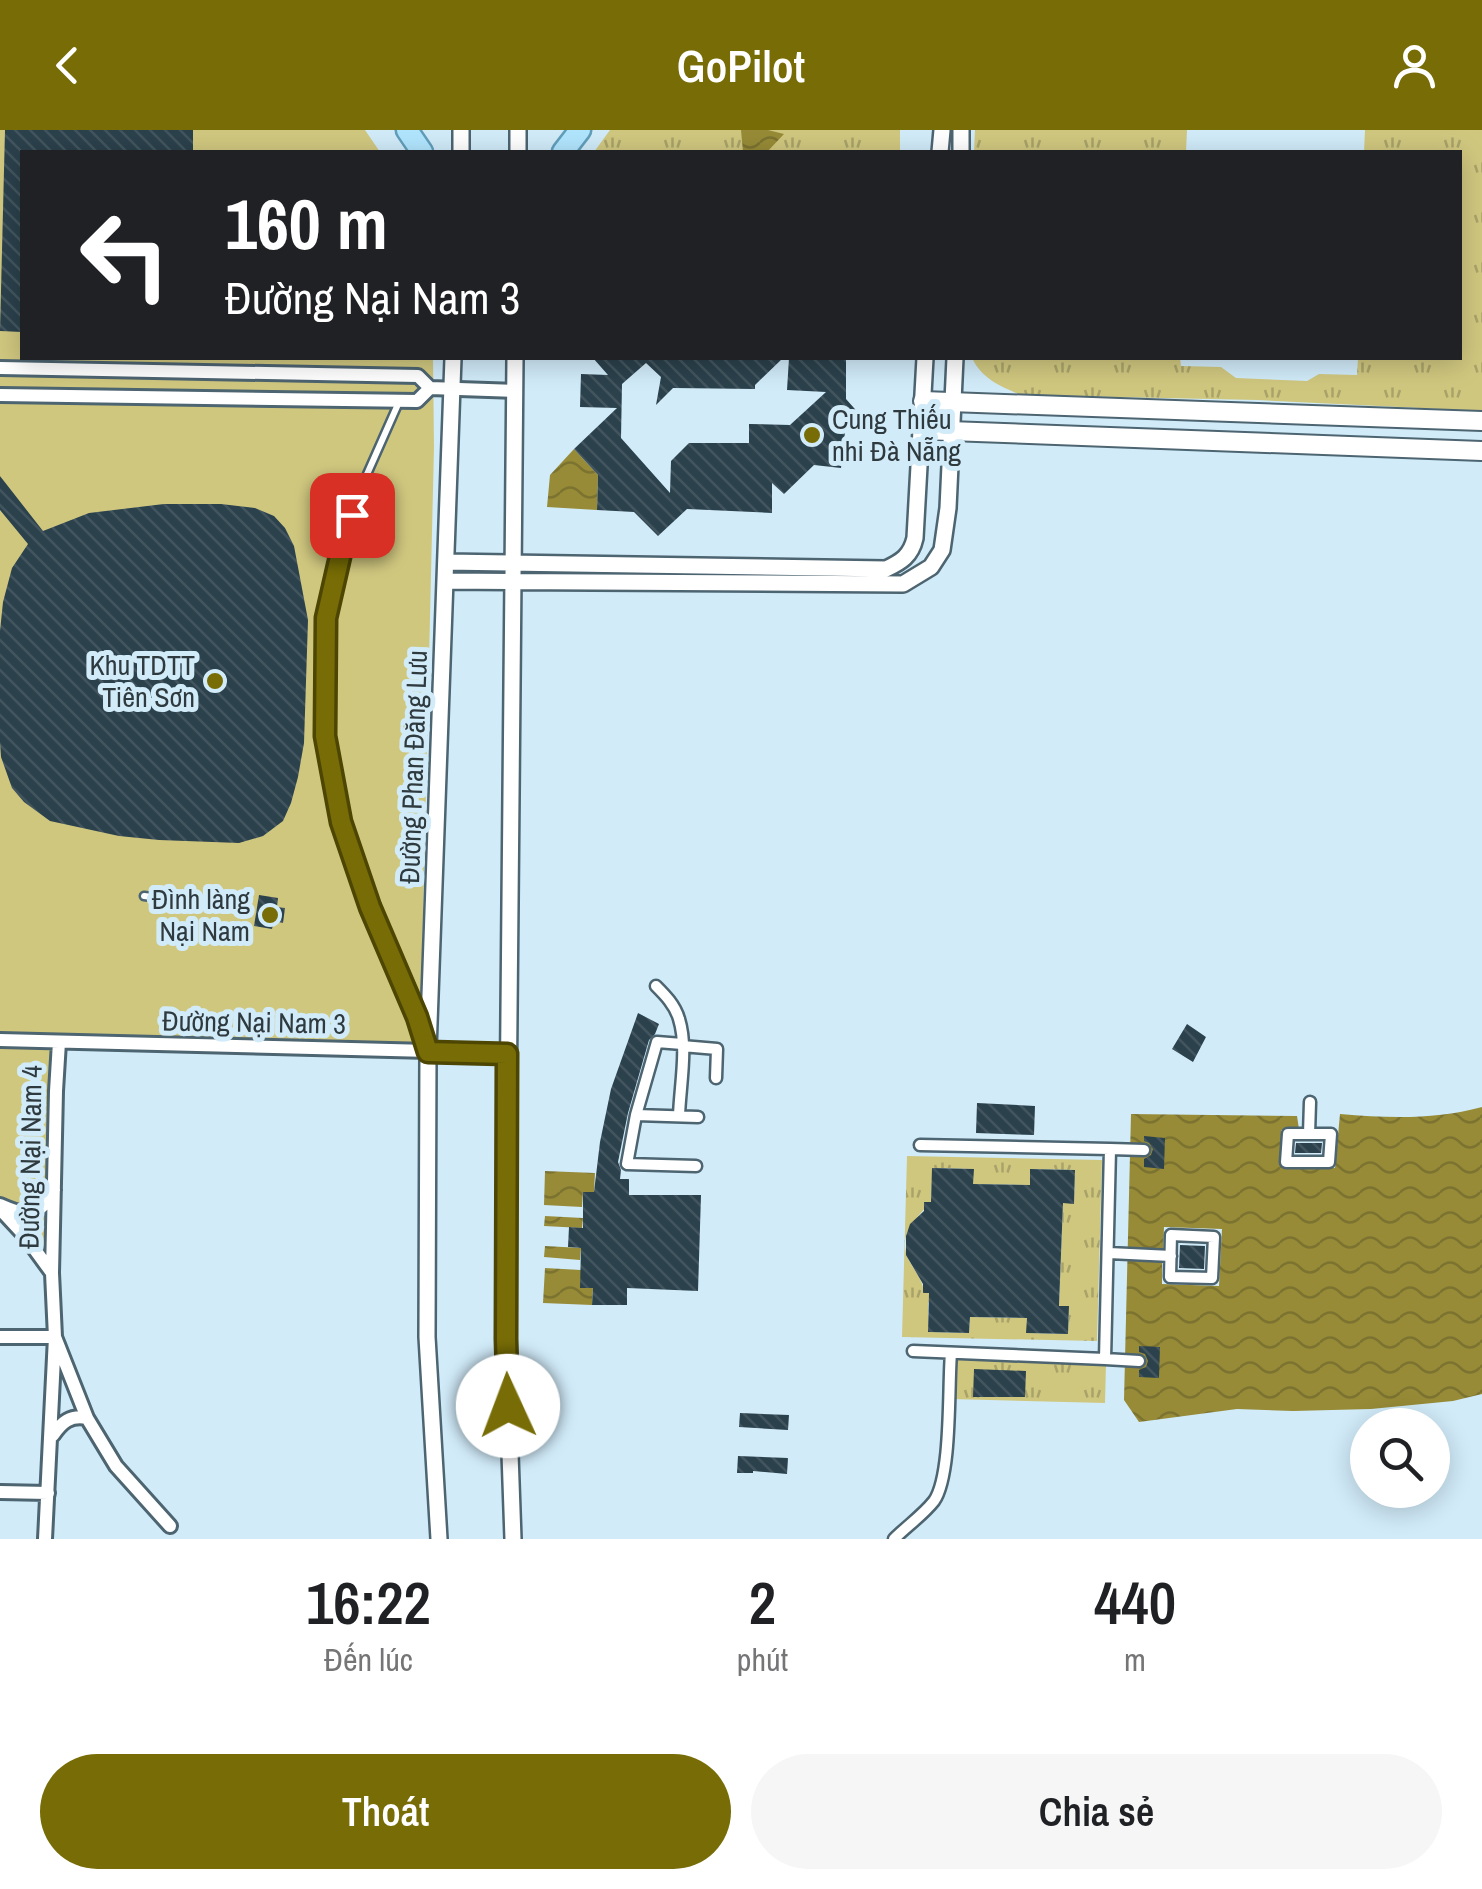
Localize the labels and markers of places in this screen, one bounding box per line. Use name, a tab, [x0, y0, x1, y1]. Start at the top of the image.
place label: Cung Thiếu nhi Đà Nẵng	[832, 400, 961, 470]
marker: Cung Thiếu nhi Đà Nẵng	[801, 424, 823, 446]
pin	[310, 473, 395, 558]
place label: Khu TDTT Tiên Sơn	[89, 646, 195, 716]
marker: Khu TDTT Tiên Sơn	[204, 670, 226, 692]
place label: Đình làng Nại Nam	[152, 880, 250, 950]
marker: Đình làng Nại Nam	[259, 904, 281, 926]

